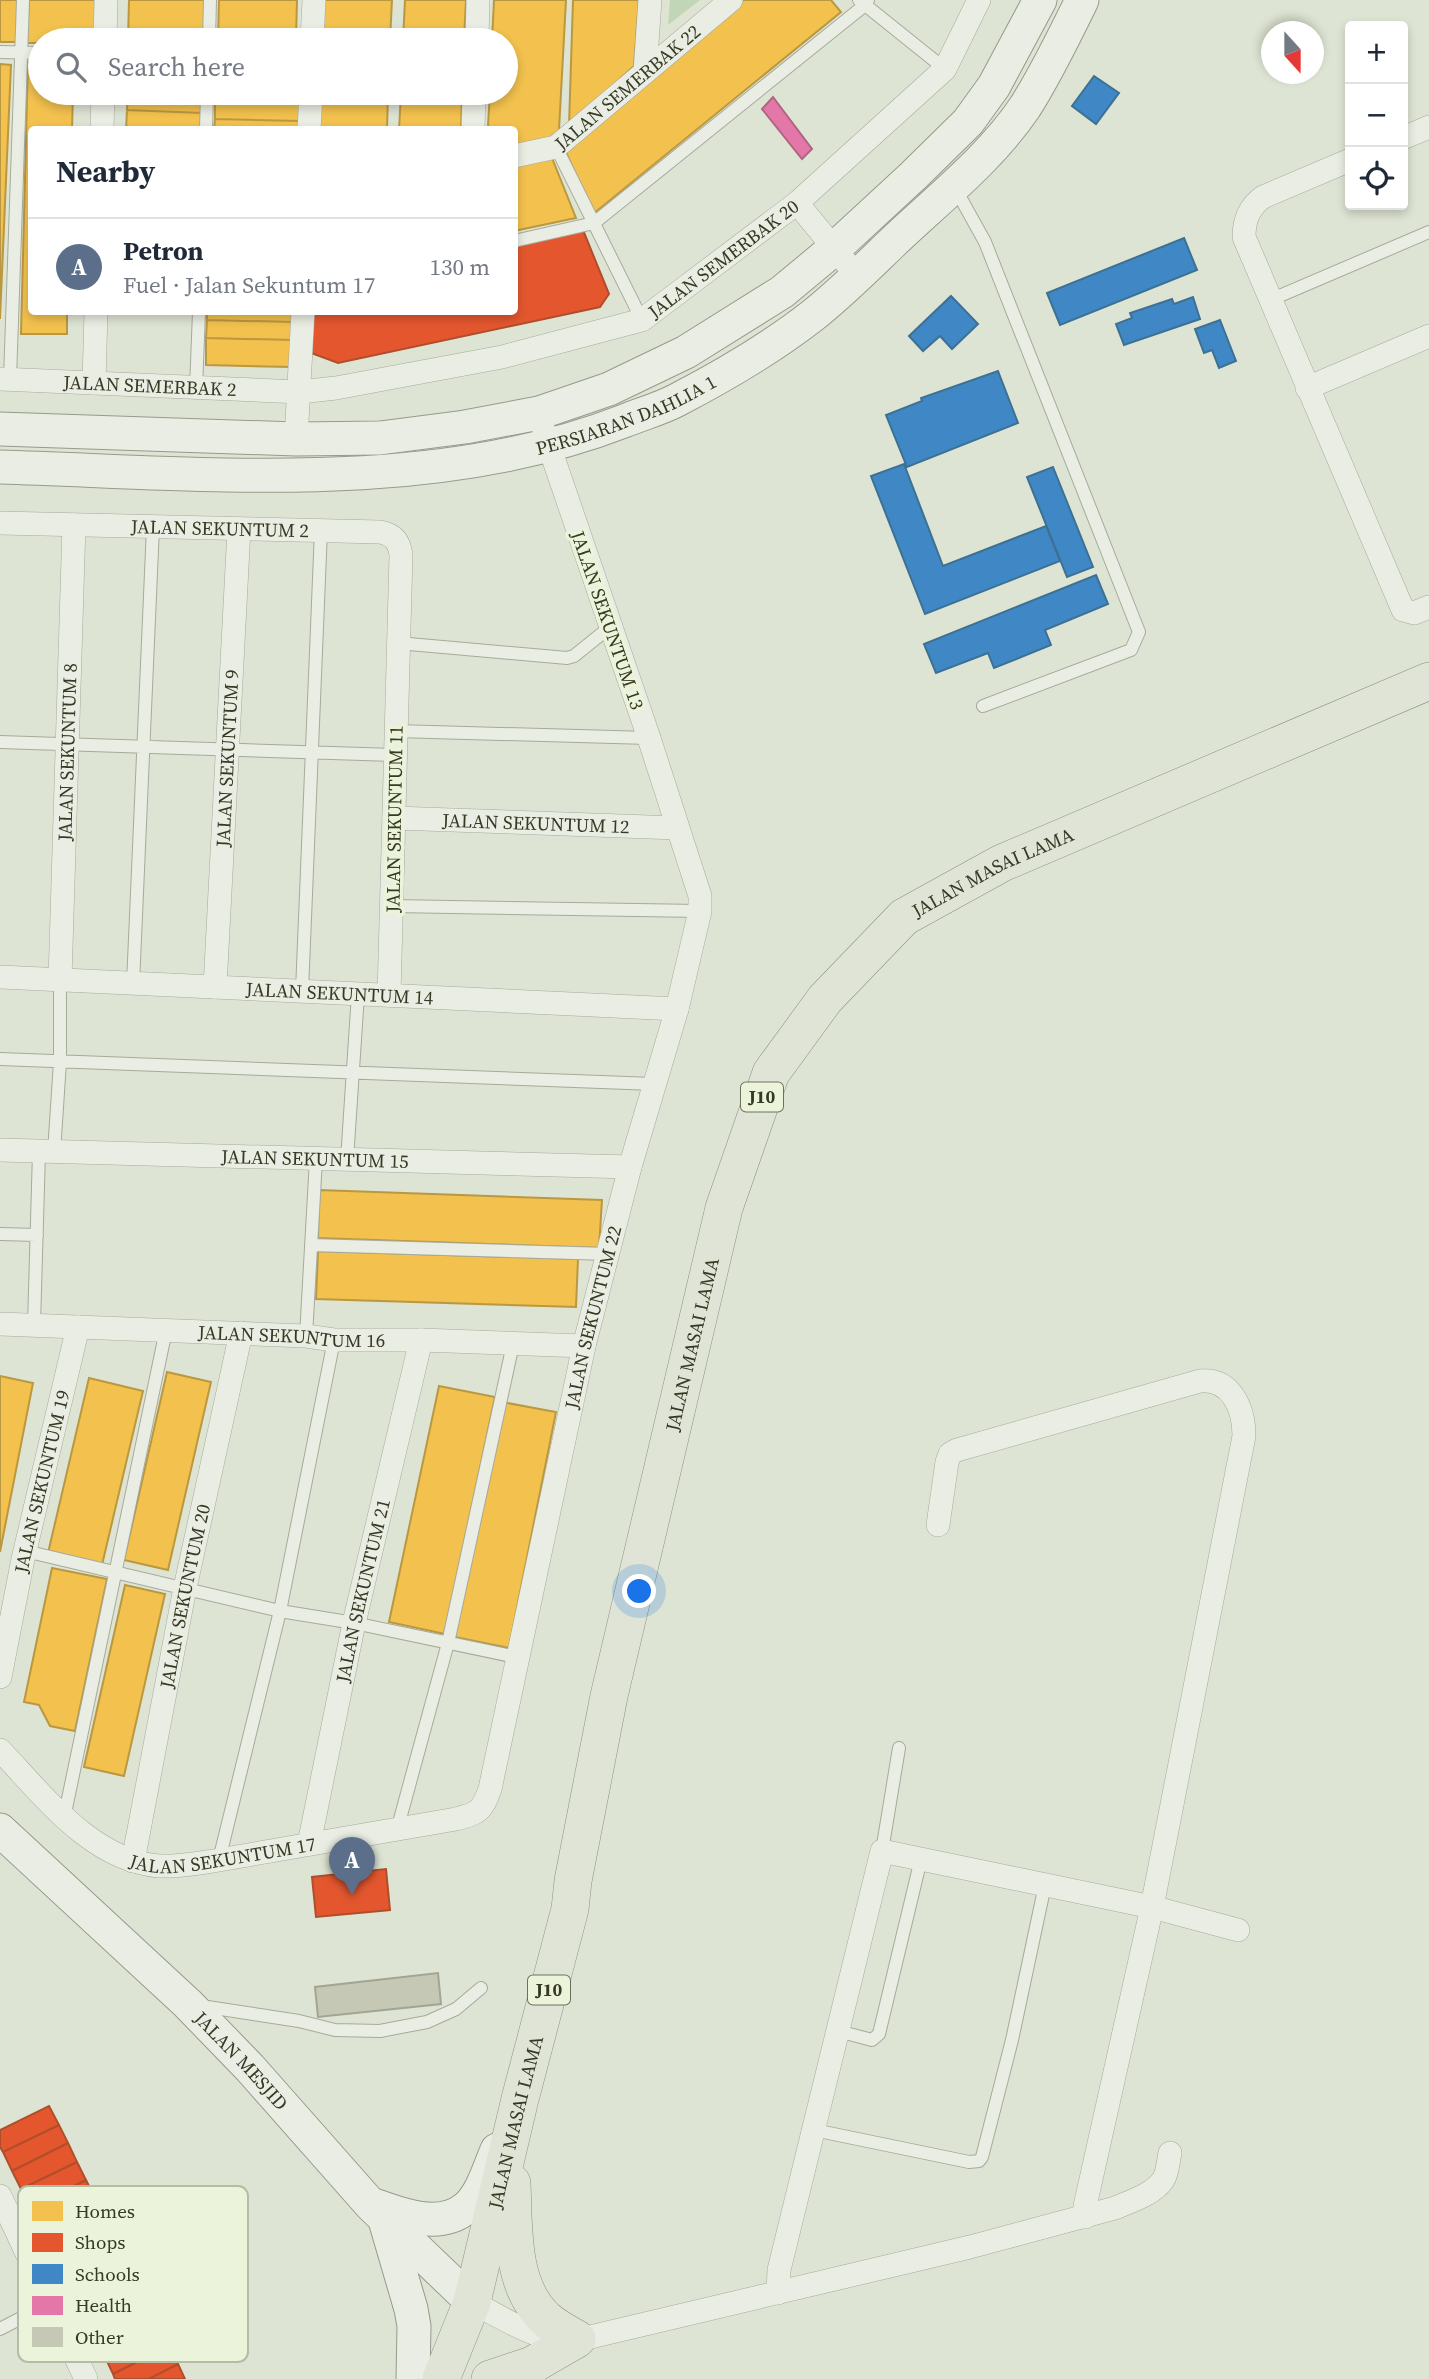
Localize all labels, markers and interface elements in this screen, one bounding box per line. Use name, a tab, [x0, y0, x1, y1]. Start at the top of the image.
street label: JALAN SEMERBAK 22	[548, 18, 706, 157]
north arrow	[1261, 21, 1324, 84]
map controls	[1345, 21, 1408, 210]
button: +	[1345, 21, 1408, 84]
search box	[28, 28, 518, 105]
icon: search	[52, 48, 90, 86]
text: Search here	[108, 49, 245, 85]
button: −	[1345, 84, 1408, 147]
button: locate	[1345, 147, 1408, 210]
text: Nearby	[56, 151, 155, 192]
street label: JALAN SEMERBAK 20	[642, 193, 804, 325]
text: Petron	[123, 233, 204, 269]
text: A	[71, 251, 87, 283]
text: 130 m	[429, 251, 490, 283]
text: Fuel · Jalan Sekuntum 17	[123, 269, 375, 301]
street label: PERSIARAN DAHLIA 1	[533, 368, 721, 461]
street label: JALAN SEMERBAK 2	[62, 369, 237, 402]
street label: JALAN SEKUNTUM 2	[130, 513, 309, 543]
street label: JALAN SEKUNTUM 13	[565, 526, 651, 713]
street label: JALAN SEKUNTUM 8	[51, 663, 83, 842]
street label: JALAN SEKUNTUM 9	[209, 669, 245, 849]
street label: JALAN SEKUNTUM 11	[379, 725, 409, 914]
street label: JALAN SEKUNTUM 12	[441, 807, 630, 839]
street label: JALAN MASAI LAMA	[906, 821, 1078, 924]
street label: JALAN SEKUNTUM 14	[244, 976, 434, 1010]
road number: J10	[741, 1082, 783, 1112]
street label: JALAN SEKUNTUM 15	[220, 1143, 409, 1174]
street label: JALAN SEKUNTUM 22	[558, 1223, 627, 1412]
street label: JALAN MASAI LAMA	[659, 1255, 725, 1435]
street label: JALAN SEKUNTUM 16	[197, 1319, 385, 1353]
street label: JALAN SEKUNTUM 19	[7, 1387, 76, 1576]
street label: JALAN SEKUNTUM 21	[329, 1496, 396, 1686]
street label: JALAN SEKUNTUM 20	[153, 1501, 216, 1691]
your location	[622, 1574, 656, 1608]
street label: JALAN SEKUNTUM 17	[125, 1831, 318, 1879]
pin: A	[329, 1837, 375, 1895]
road number: J10	[528, 1976, 570, 2004]
street label: JALAN MESJID	[188, 2005, 294, 2116]
street label: JALAN MASAI LAMA	[481, 2032, 549, 2212]
legend	[18, 2186, 248, 2362]
text: Homes	[75, 2198, 135, 2224]
text: Shops	[75, 2229, 126, 2255]
text: Schools	[75, 2261, 140, 2287]
text: Health	[75, 2292, 132, 2318]
text: Other	[75, 2324, 124, 2350]

